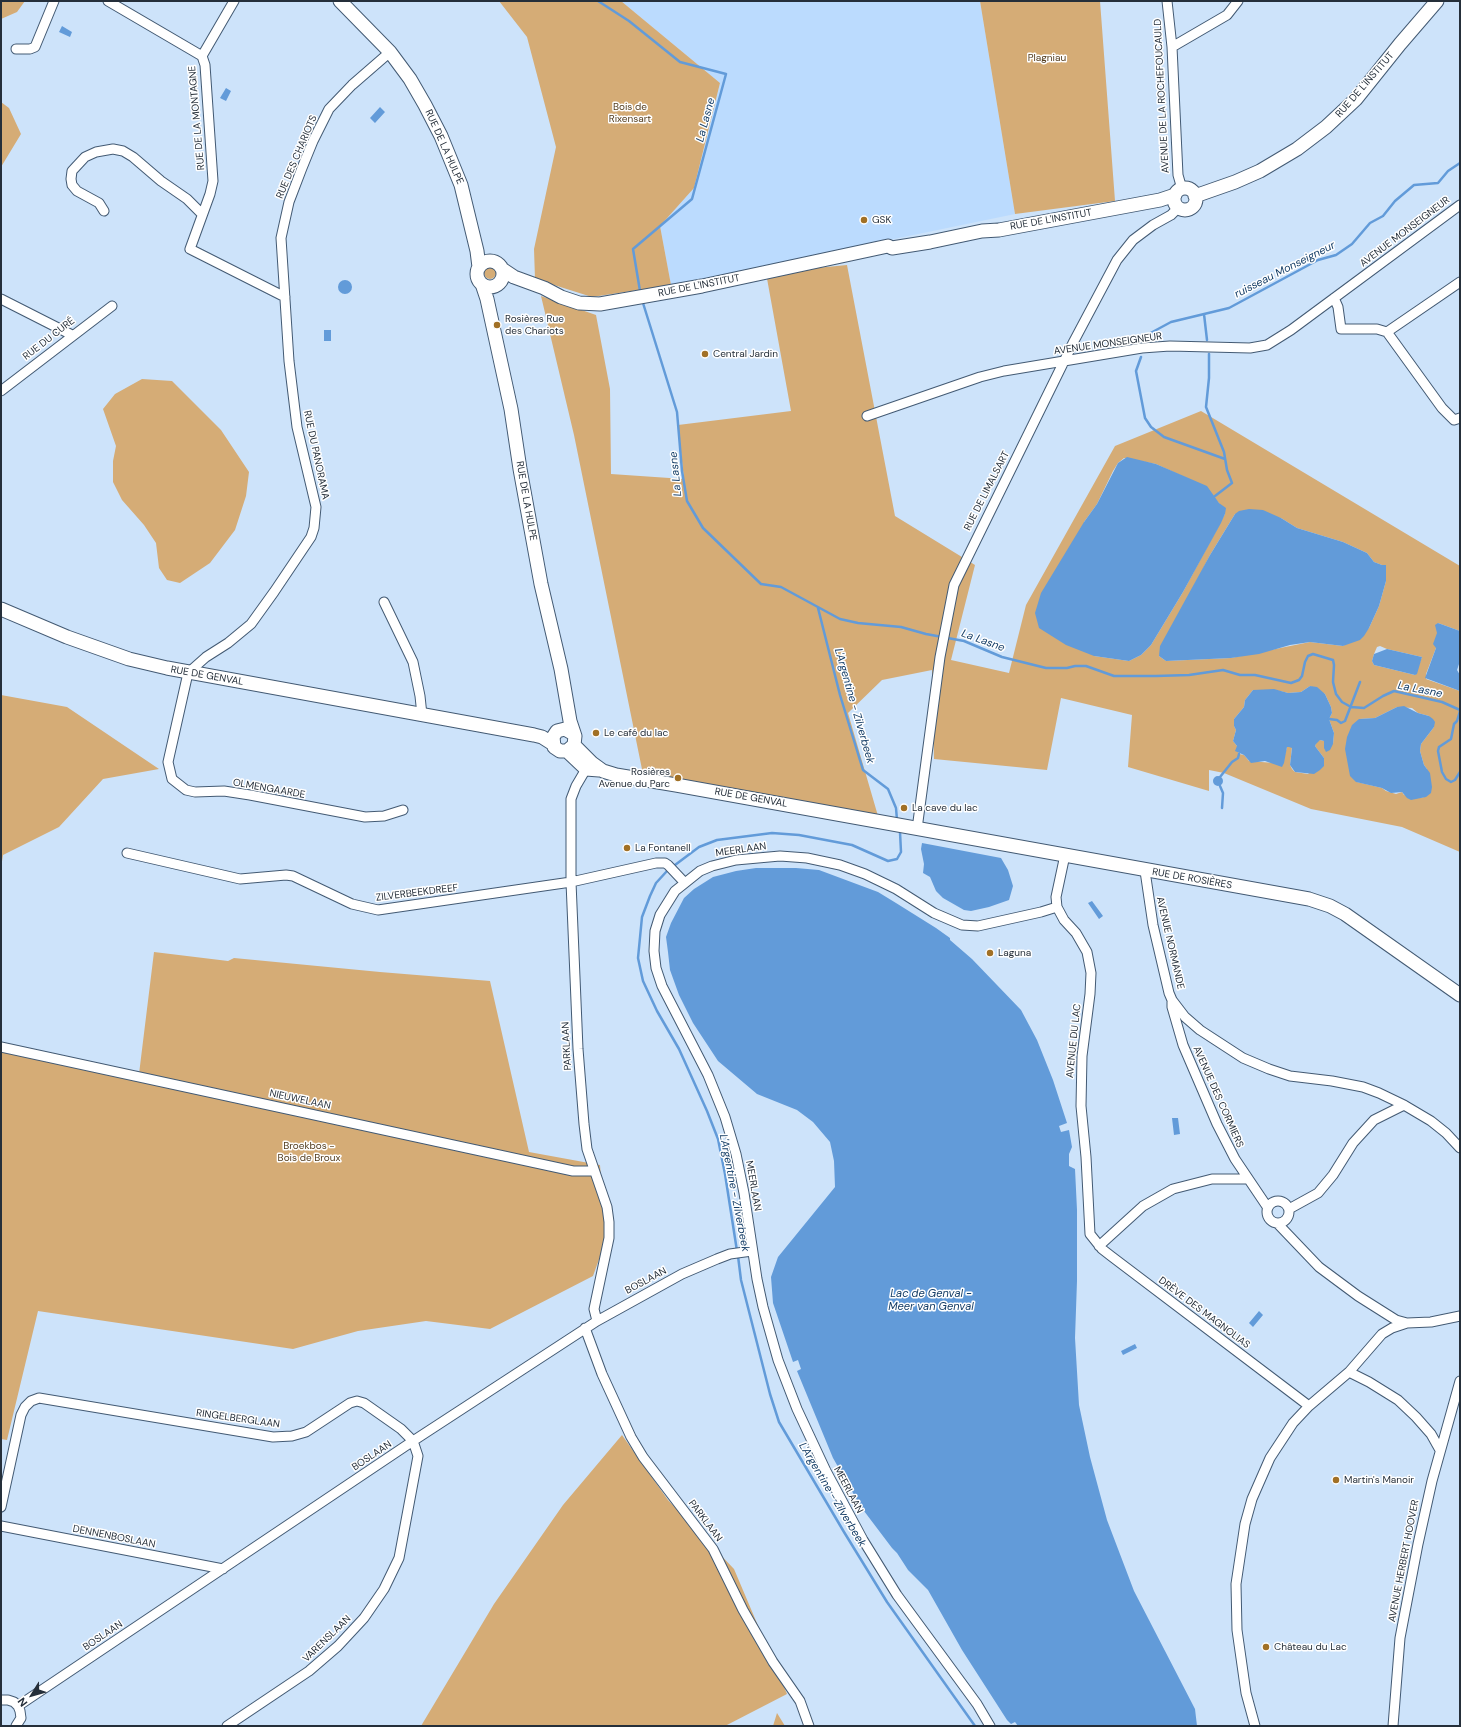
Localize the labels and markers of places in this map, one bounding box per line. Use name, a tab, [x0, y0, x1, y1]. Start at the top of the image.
place label: GSK	[872, 214, 891, 226]
marker: GSK	[859, 215, 869, 225]
place label: Rosières Rue des Chariots	[505, 313, 564, 336]
marker: Rosières Rue des Chariots	[492, 320, 502, 330]
place label: Central Jardin	[713, 348, 778, 360]
marker: Central Jardin	[700, 349, 710, 359]
place label: Le café du lac	[604, 727, 668, 739]
marker: Le café du lac	[591, 728, 601, 738]
place label: Rosières Avenue du Parc	[598, 766, 670, 790]
marker: Rosières Avenue du Parc	[673, 773, 683, 783]
place label: La cave du lac	[912, 802, 978, 814]
marker: La cave du lac	[899, 803, 909, 813]
place label: La Fontanell	[635, 842, 690, 854]
marker: La Fontanell	[622, 843, 632, 853]
place label: Laguna	[998, 947, 1031, 959]
marker: Laguna	[985, 948, 995, 958]
place label: Martin's Manoir	[1344, 1474, 1414, 1486]
marker: Martin's Manoir	[1331, 1475, 1341, 1485]
place label: Château du Lac	[1274, 1641, 1347, 1653]
marker: Château du Lac	[1261, 1642, 1271, 1652]

